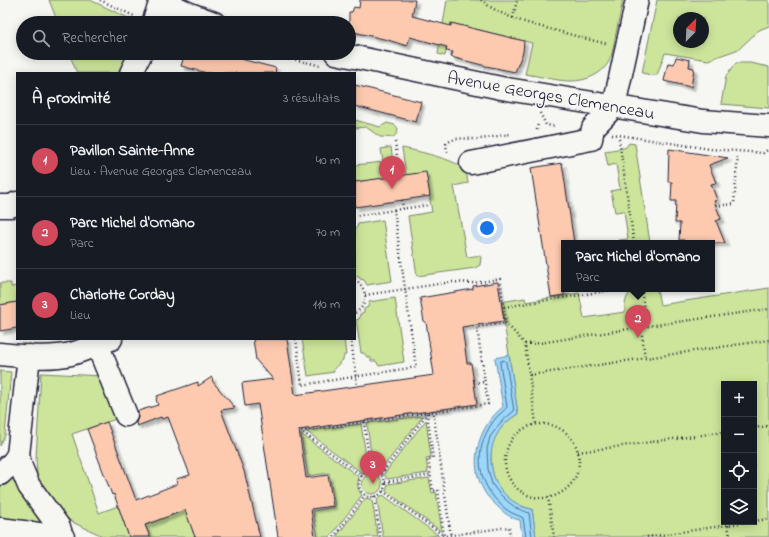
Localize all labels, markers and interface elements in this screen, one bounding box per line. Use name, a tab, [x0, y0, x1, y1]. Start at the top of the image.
north arrow	[673, 12, 709, 48]
search box	[16, 16, 356, 60]
icon: search	[30, 27, 52, 49]
text: Rechercher	[62, 27, 127, 49]
street label: Avenue Georges Clemenceau	[445, 66, 656, 129]
text: À proximité	[32, 86, 110, 111]
text: 3 résultats	[283, 89, 340, 108]
text: Pavillon Sainte-Anne	[70, 140, 194, 162]
text: 1	[43, 151, 47, 170]
text: 40 m	[316, 151, 340, 170]
pin: 1	[379, 156, 405, 189]
text: Lieu · Avenue Georges Clemenceau	[70, 162, 252, 181]
text: Parc Michel d'Ornano	[70, 212, 195, 234]
your location	[477, 218, 497, 238]
text: 2	[42, 223, 48, 242]
text: 70 m	[316, 223, 340, 242]
text: Parc	[70, 234, 94, 253]
popup	[561, 240, 715, 292]
text: Parc Michel d'Ornano	[576, 246, 700, 268]
text: Parc	[576, 268, 599, 287]
text: Charlotte Corday	[70, 284, 175, 306]
text: 3	[42, 295, 48, 314]
text: 110 m	[313, 295, 340, 314]
pin: 2	[625, 305, 651, 338]
text: Lieu	[70, 306, 90, 325]
map controls	[721, 381, 757, 525]
button: +	[721, 381, 757, 417]
button: −	[721, 417, 757, 453]
pin: 3	[360, 451, 386, 484]
button: locate	[721, 453, 757, 489]
button: layers	[721, 489, 757, 525]

